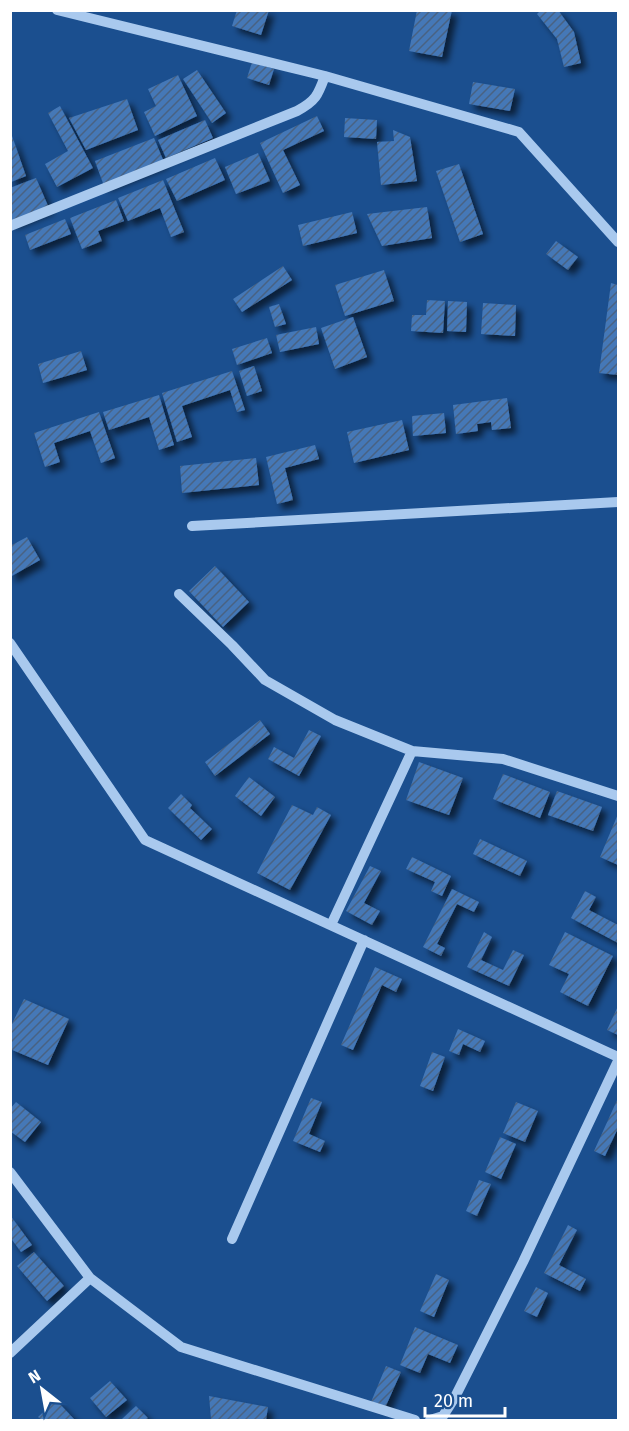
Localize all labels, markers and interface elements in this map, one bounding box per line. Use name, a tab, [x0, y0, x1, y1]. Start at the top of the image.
north arrow	[12, 1359, 72, 1419]
text: N	[25, 1366, 44, 1387]
scale bar	[425, 1380, 504, 1418]
text: 20 m	[434, 1390, 473, 1412]

